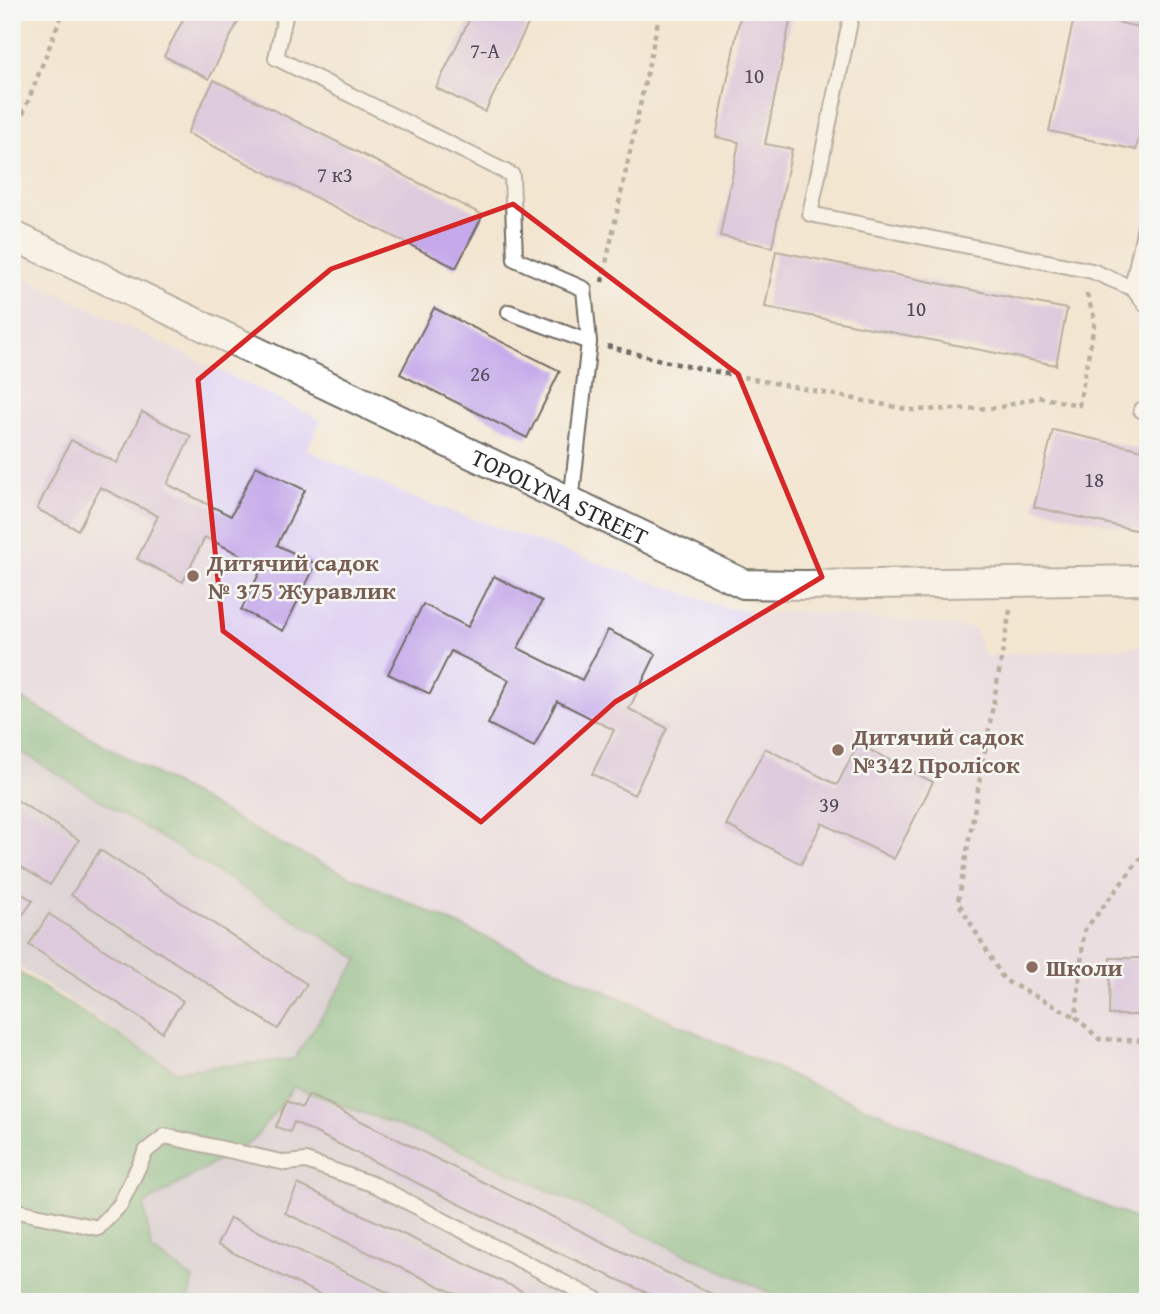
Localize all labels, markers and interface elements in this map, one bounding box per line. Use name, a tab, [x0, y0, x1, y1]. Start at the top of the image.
house number: 7-А	[470, 35, 500, 66]
house number: 10	[744, 60, 764, 91]
house number: 7 к3	[317, 159, 353, 190]
house number: 10	[906, 293, 926, 324]
house number: 26	[470, 358, 490, 389]
street label: TOPOLYNA STREET	[466, 439, 654, 553]
house number: 18	[1084, 464, 1104, 495]
place label: Дитячий садок № 375 Журавлик	[206, 545, 396, 608]
marker: Дитячий садок № 375 Журавлик	[185, 568, 201, 584]
place label: Дитячий садок №342 Пролісок	[851, 719, 1024, 782]
marker: Дитячий садок №342 Пролісок	[830, 742, 846, 758]
house number: 39	[819, 789, 839, 820]
place label: Школи	[1046, 950, 1123, 985]
marker: Школи	[1024, 959, 1040, 975]

